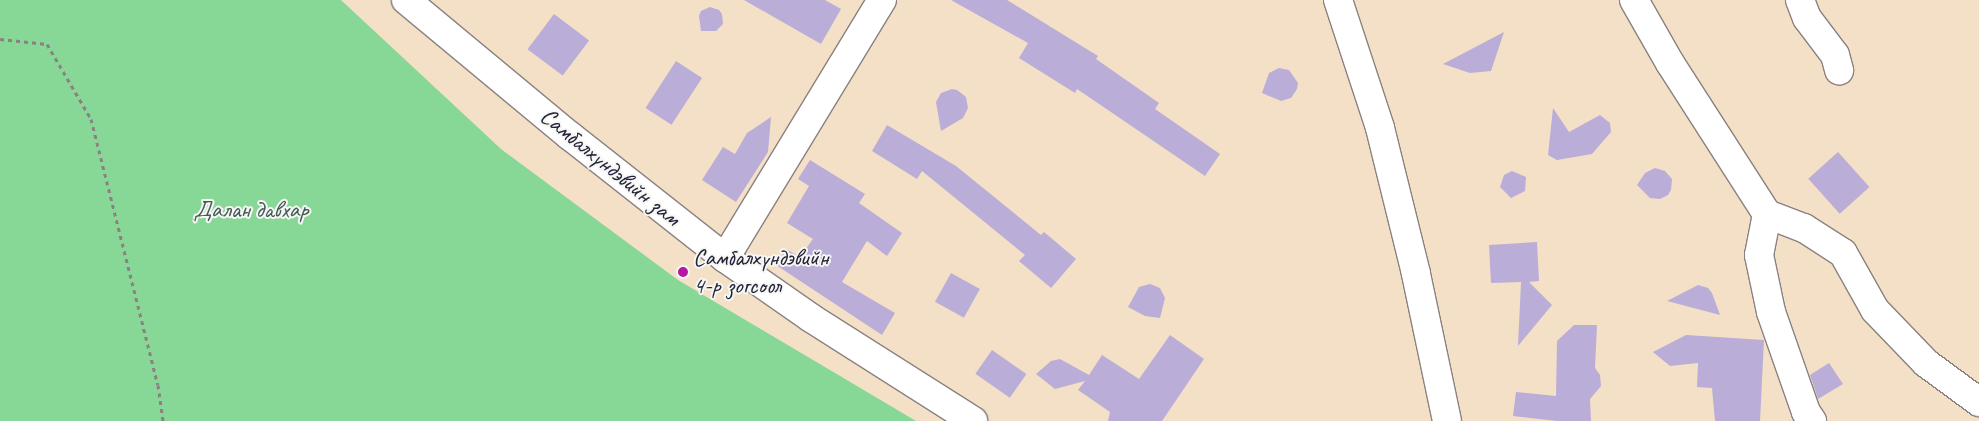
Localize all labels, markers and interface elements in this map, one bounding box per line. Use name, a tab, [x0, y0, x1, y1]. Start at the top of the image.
street label: Самбалхүндэвийн зам	[534, 102, 686, 232]
park label: Далан давхар	[194, 196, 308, 224]
place label: Самбалхүндэвийн 4-р зогсоол	[693, 244, 829, 300]
marker: Самбалхүндэвийн 4-р зогсоол	[677, 266, 689, 278]

